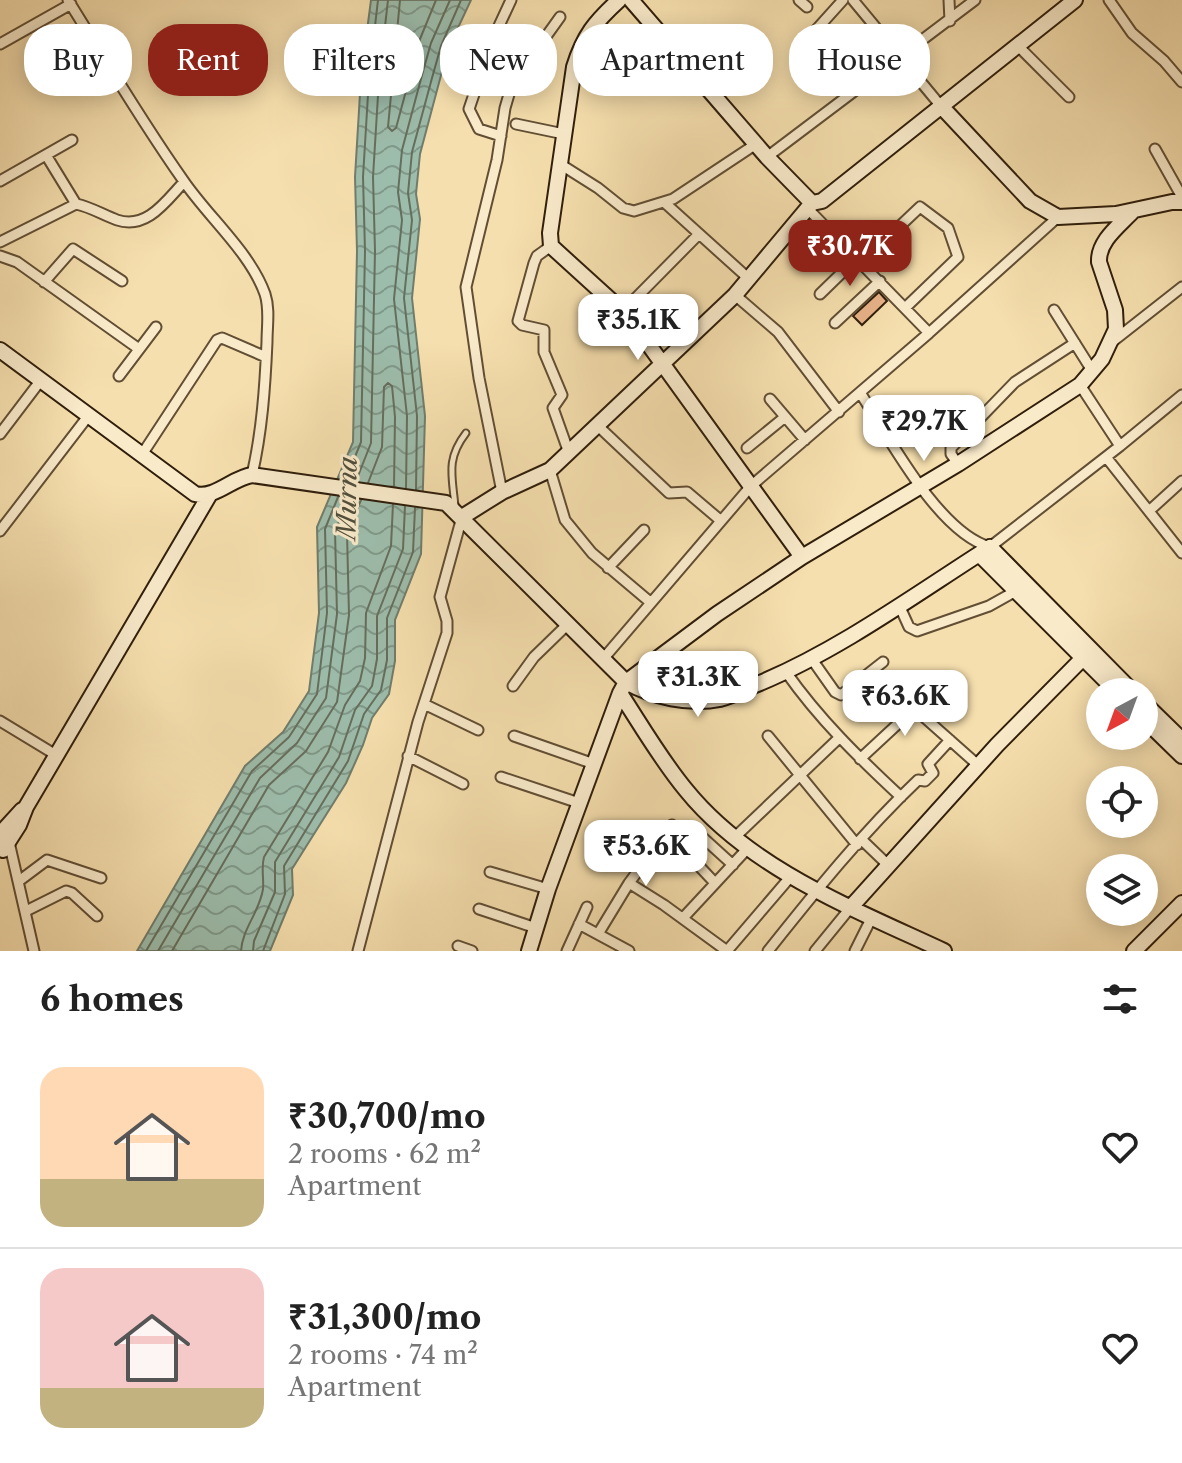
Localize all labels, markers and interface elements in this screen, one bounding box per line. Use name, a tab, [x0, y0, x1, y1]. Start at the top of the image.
chip: Buy	[24, 24, 132, 96]
chip: Rent	[148, 24, 268, 96]
chip: Filters	[284, 24, 424, 96]
chip: New	[440, 24, 557, 96]
chip: Apartment	[573, 24, 773, 96]
chip: House	[789, 24, 930, 96]
pin: ₹30.7K	[785, 220, 915, 288]
text: ₹30.7K	[806, 230, 894, 262]
pin: ₹35.1K	[573, 294, 703, 362]
text: ₹35.1K	[596, 304, 680, 336]
pin: ₹29.7K	[859, 395, 989, 463]
text: ₹29.7K	[881, 405, 967, 437]
water label: Murna	[330, 456, 364, 543]
pin: ₹31.3K	[633, 651, 763, 719]
text: ₹31.3K	[656, 661, 740, 693]
pin: ₹63.6K	[840, 670, 970, 738]
north arrow	[1086, 678, 1158, 750]
map controls	[1086, 678, 1158, 926]
text: ₹63.6K	[861, 680, 949, 712]
button: locate	[1086, 766, 1158, 838]
pin: ₹53.6K	[581, 820, 711, 888]
text: ₹53.6K	[602, 830, 690, 862]
button: layers	[1086, 854, 1158, 926]
icon: filters	[1098, 977, 1142, 1021]
text: 6 homes	[40, 978, 184, 1020]
text: ₹30,700/mo	[288, 1095, 486, 1137]
icon: home	[104, 1099, 200, 1195]
icon: heart	[1098, 1125, 1142, 1169]
text: 2 rooms · 62 m²	[288, 1138, 481, 1170]
text: Apartment	[288, 1170, 421, 1202]
text: ₹31,300/mo	[288, 1296, 481, 1338]
icon: home	[104, 1300, 200, 1396]
icon: heart	[1098, 1326, 1142, 1370]
text: 2 rooms · 74 m²	[288, 1339, 478, 1371]
text: Apartment	[288, 1371, 421, 1403]

